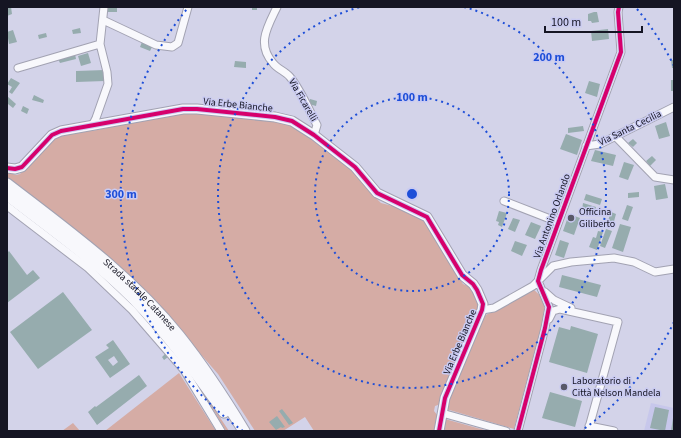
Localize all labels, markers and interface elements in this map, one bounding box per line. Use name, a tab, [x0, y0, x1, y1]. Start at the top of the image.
scale bar	[545, 8, 642, 34]
text: 100 m	[551, 14, 581, 31]
text: 200 m	[533, 49, 565, 66]
street label: Via Ficarelli	[285, 76, 321, 124]
text: 100 m	[396, 89, 428, 106]
street label: Via Erbe Bianche	[203, 94, 273, 116]
street label: Via Santa Cecilia	[596, 107, 664, 149]
street label: Via Antonino Orlando	[530, 172, 574, 260]
text: 300 m	[105, 186, 137, 203]
centre of rings	[405, 187, 419, 201]
place label: Officina Giliberto	[579, 205, 615, 231]
marker: Officina Giliberto	[566, 213, 576, 223]
street label: Strada statale Catanese	[100, 255, 179, 334]
street label: Via Erbe Bianche	[440, 307, 480, 377]
place label: Laboratorio di Città Nelson Mandela	[572, 374, 661, 400]
marker: Laboratorio di Città Nelson Mandela	[559, 382, 569, 392]

